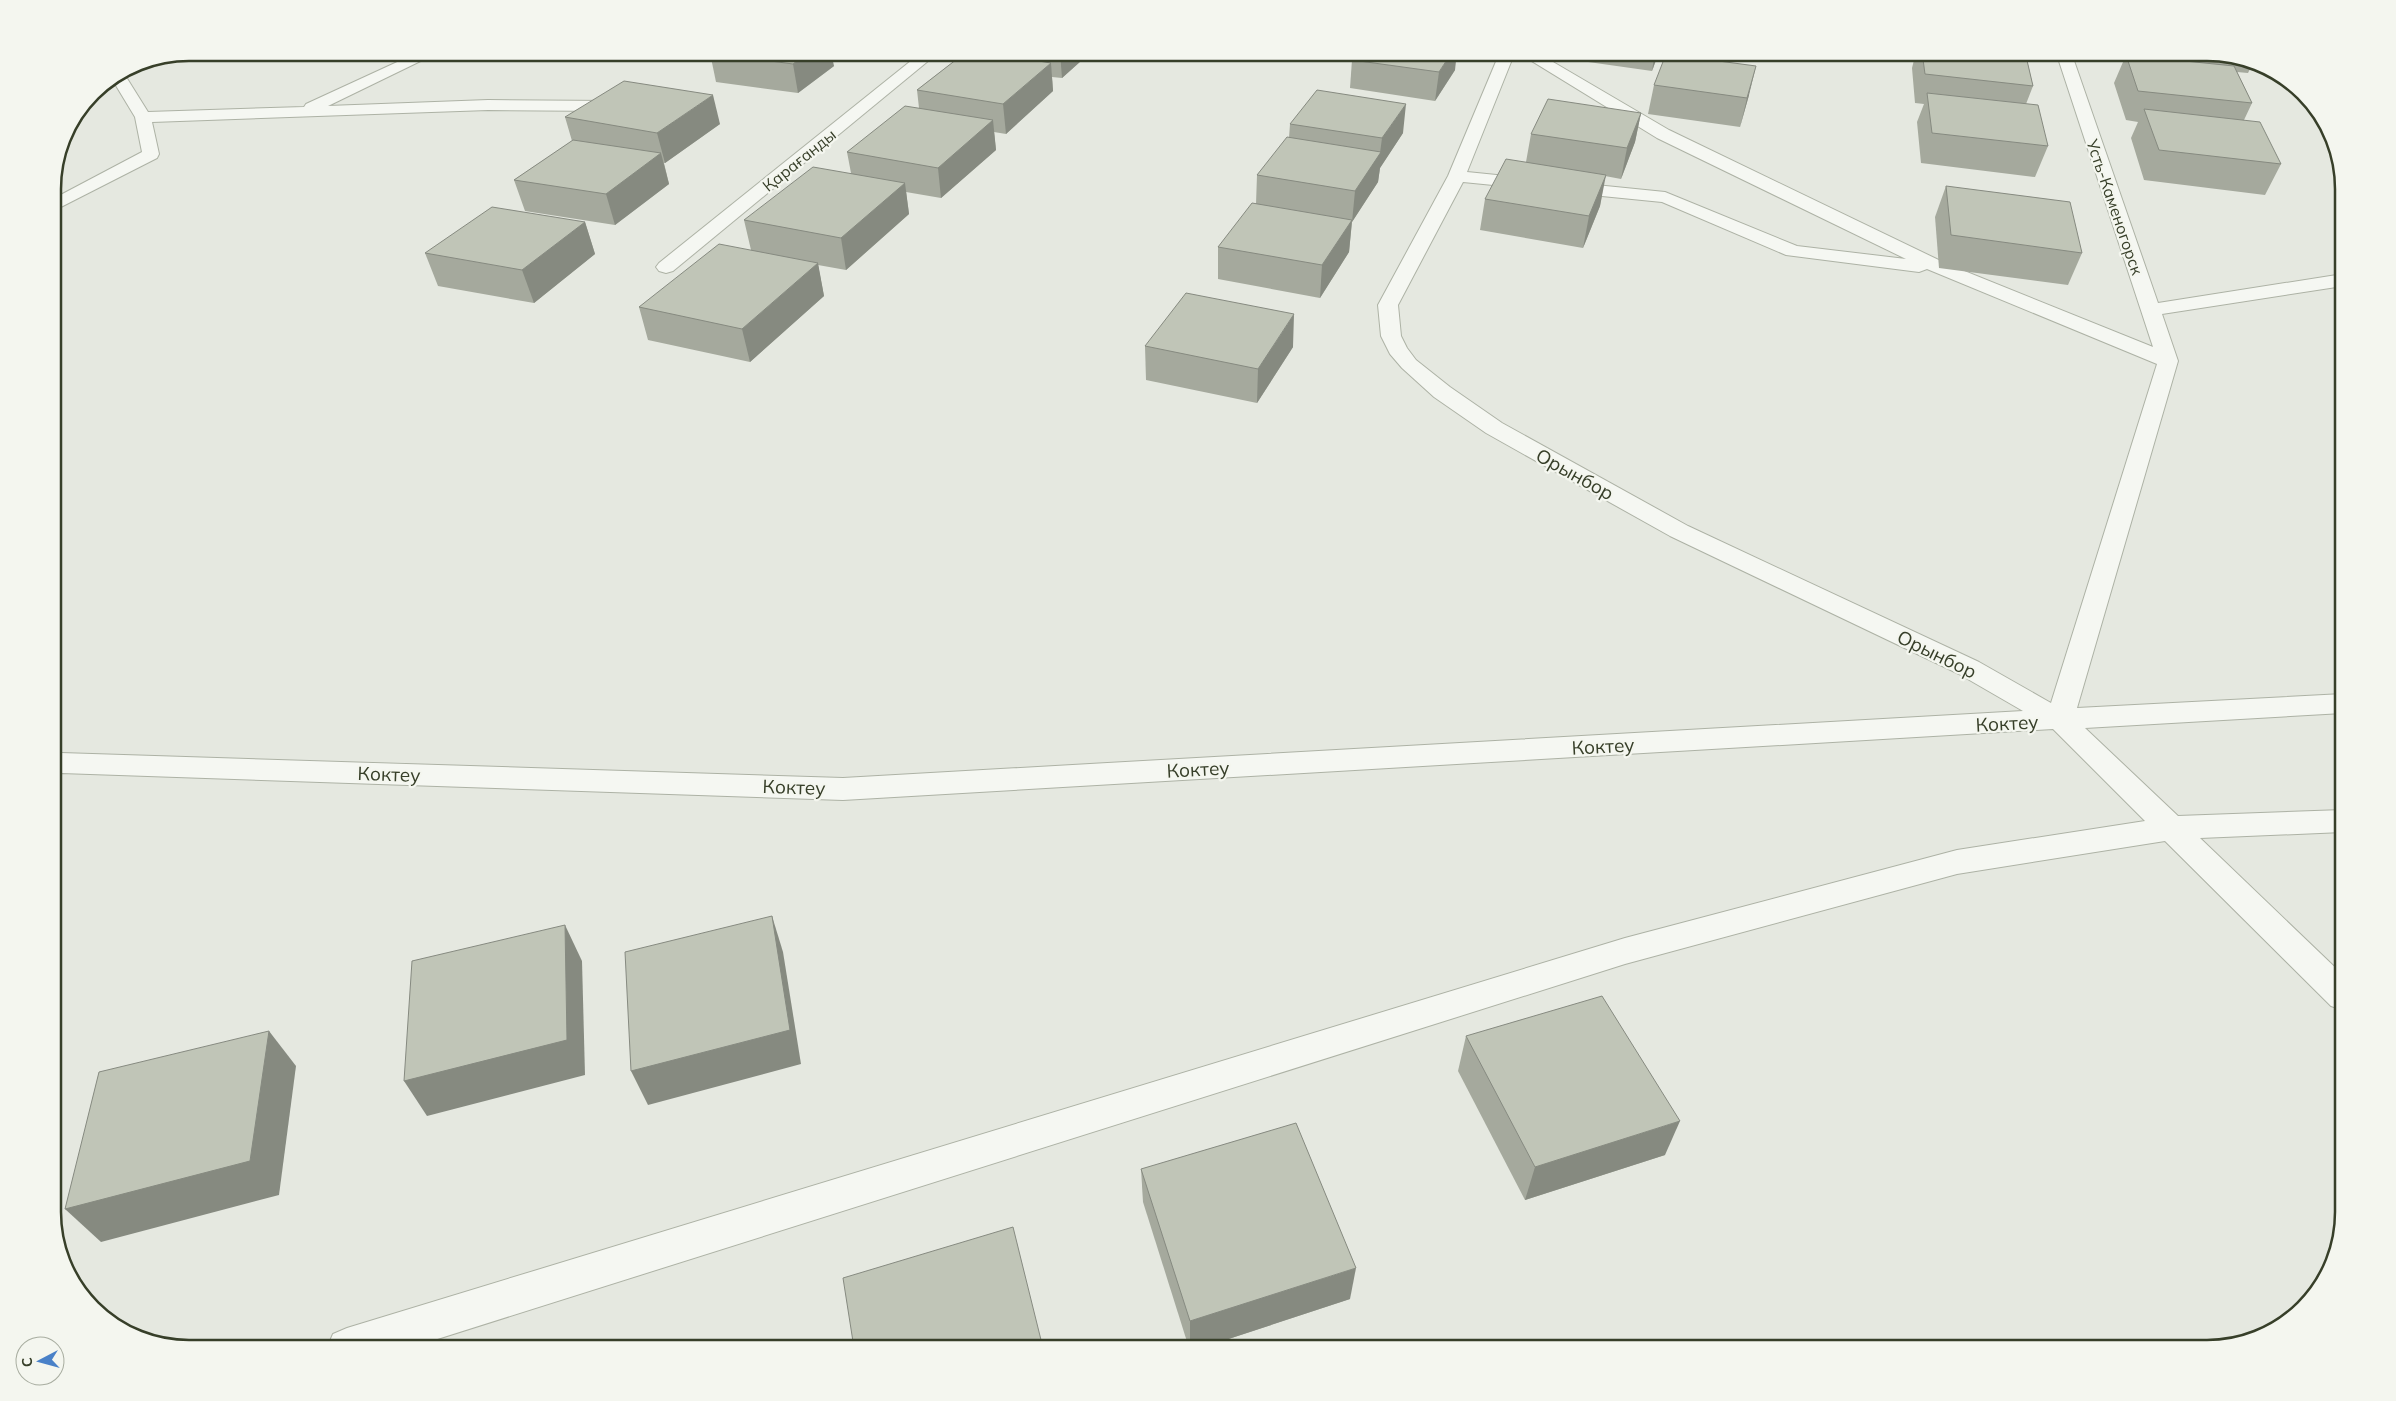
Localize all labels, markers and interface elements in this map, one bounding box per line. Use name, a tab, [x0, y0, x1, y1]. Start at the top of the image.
street label: Қарағанды	[758, 124, 840, 196]
street label: Усть-Каменогорск	[2082, 136, 2148, 278]
street label: Орынбор	[1532, 443, 1618, 505]
street label: Орынбор	[1893, 624, 1981, 684]
street label: Коктеу	[1975, 709, 2039, 737]
street label: Коктеу	[1571, 732, 1635, 760]
street label: Коктеу	[1166, 755, 1230, 783]
street label: Коктеу	[357, 761, 421, 787]
street label: Коктеу	[762, 774, 826, 800]
north arrow	[15, 1336, 65, 1386]
text: С	[18, 1357, 37, 1368]

